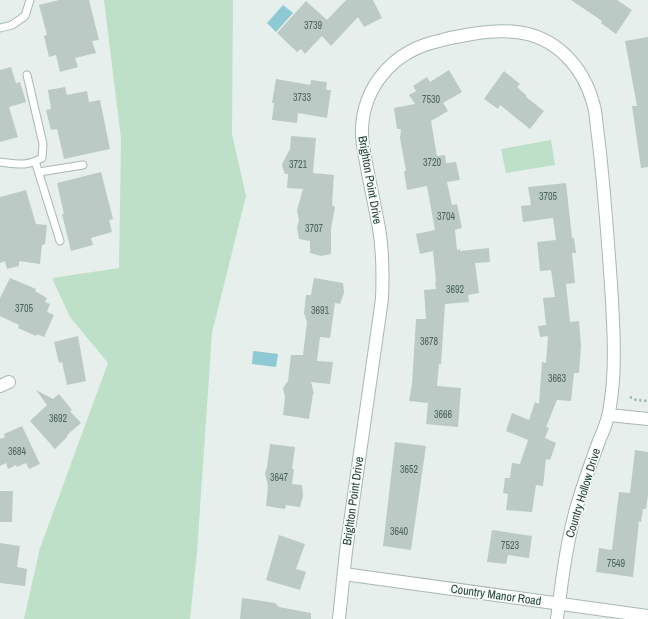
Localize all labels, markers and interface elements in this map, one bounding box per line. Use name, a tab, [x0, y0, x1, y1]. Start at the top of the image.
house number: 3739	[304, 19, 323, 32]
house number: 3733	[293, 91, 312, 104]
house number: 7530	[422, 93, 441, 106]
street label: Brighton Point Drive	[354, 135, 386, 225]
house number: 3720	[423, 156, 442, 169]
house number: 3721	[289, 158, 308, 171]
house number: 3705	[539, 190, 558, 203]
house number: 3704	[437, 210, 456, 223]
house number: 3707	[305, 222, 324, 235]
house number: 3692	[446, 283, 465, 296]
house number: 3705	[15, 302, 34, 315]
house number: 3691	[311, 304, 330, 317]
house number: 3678	[420, 335, 439, 348]
house number: 3663	[548, 372, 567, 385]
house number: 3666	[434, 408, 453, 421]
house number: 3692	[49, 412, 68, 425]
house number: 3684	[8, 445, 27, 458]
street label: Country Hollow Drive	[562, 446, 604, 540]
street label: Brighton Point Drive	[339, 456, 367, 546]
house number: 3652	[400, 463, 419, 476]
house number: 3647	[270, 471, 289, 484]
house number: 3640	[390, 525, 409, 538]
house number: 7523	[501, 539, 520, 552]
house number: 7549	[607, 557, 626, 570]
street label: Country Manor Road	[450, 581, 542, 609]

